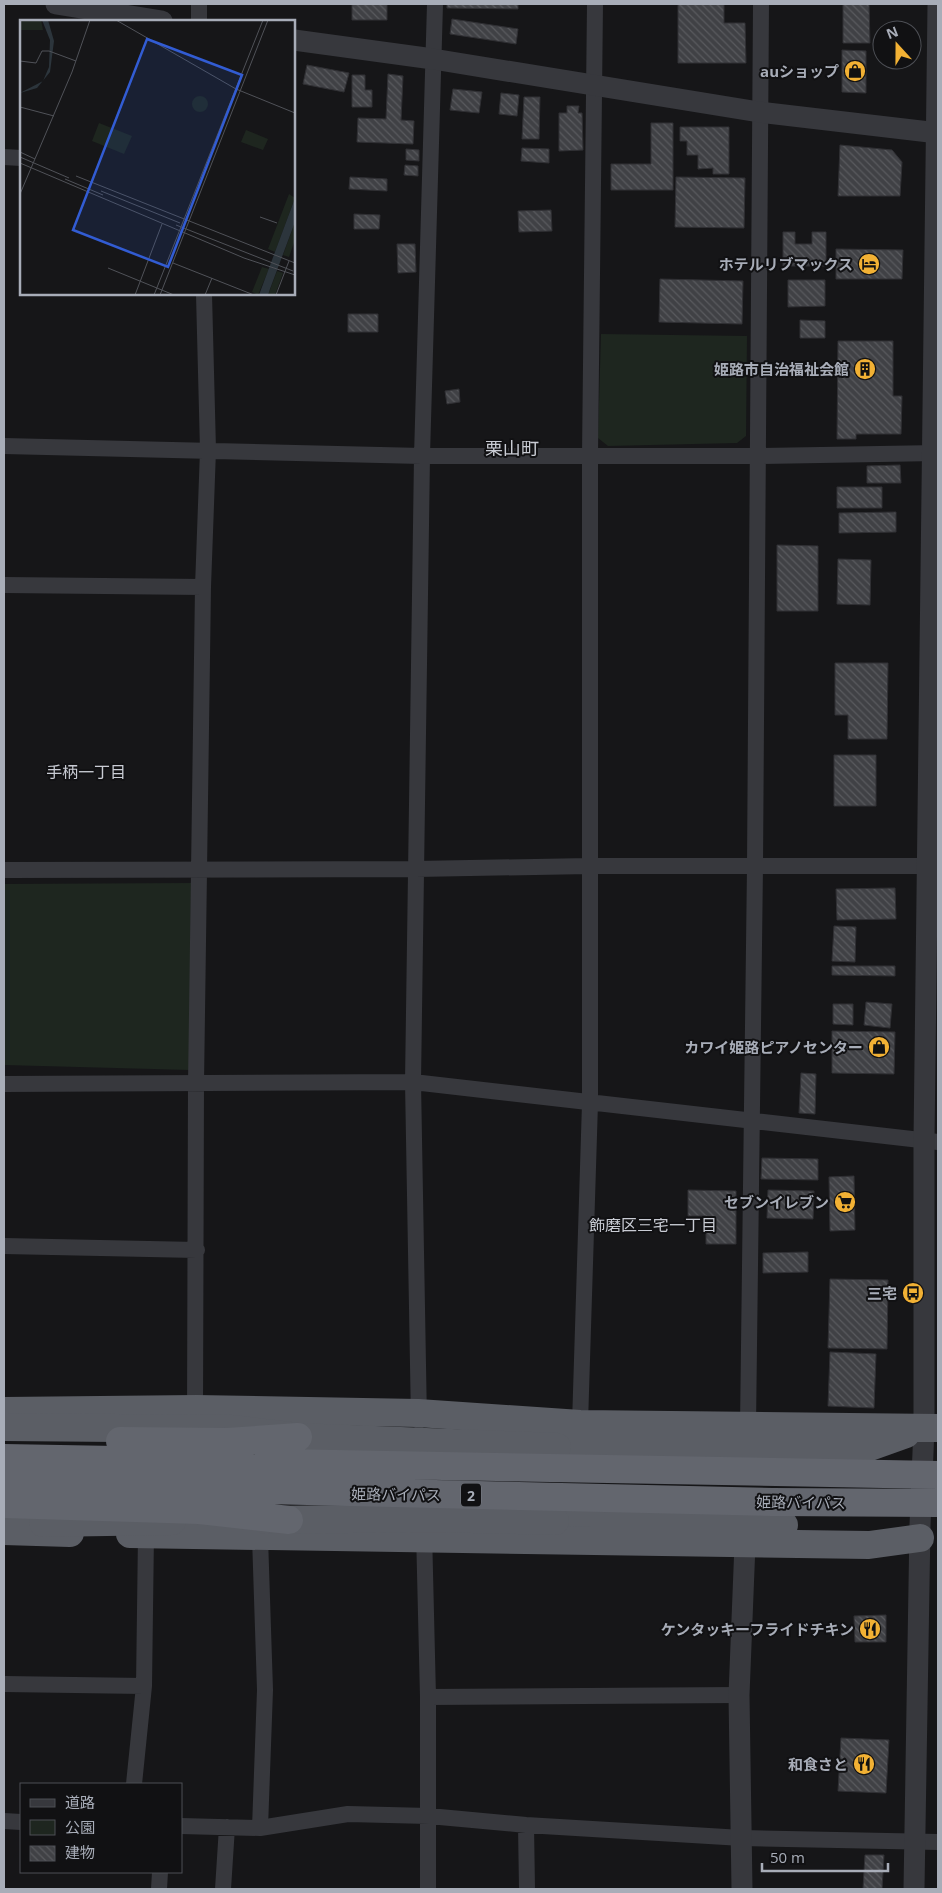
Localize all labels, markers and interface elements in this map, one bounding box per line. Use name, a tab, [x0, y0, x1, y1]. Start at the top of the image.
inset map	[20, 20, 295, 295]
north arrow	[872, 20, 922, 70]
text: N	[883, 21, 901, 43]
shop icon: auショップ	[843, 59, 867, 83]
place label: auショップ	[760, 61, 839, 81]
hotel icon: ホテルリブマックス	[857, 252, 881, 276]
place label: ホテルリブマックス	[718, 254, 853, 274]
building icon: 姫路市自治福祉会館	[853, 357, 877, 381]
place label: 姫路市自治福祉会館	[714, 359, 849, 379]
district label: 栗山町	[485, 436, 539, 460]
district label: 手柄一丁目	[46, 761, 126, 783]
shop icon: カワイ姫路ピアノセンター	[867, 1035, 891, 1059]
place label: カワイ姫路ピアノセンター	[684, 1037, 863, 1057]
supermarket icon: セブンイレブン	[833, 1190, 857, 1214]
place label: セブンイレブン	[724, 1192, 829, 1212]
district label: 飾磨区三宅一丁目	[589, 1214, 717, 1236]
bus stop icon: 三宅	[901, 1281, 925, 1305]
place label: 三宅	[867, 1283, 897, 1303]
street label: 姫路バイパス	[351, 1483, 441, 1505]
road number: 2	[461, 1484, 481, 1506]
street label: 姫路バイパス	[756, 1491, 846, 1513]
restaurant icon: ケンタッキーフライドチキン	[858, 1617, 882, 1641]
place label: ケンタッキーフライドチキン	[661, 1619, 854, 1639]
restaurant icon: 和食さと	[852, 1752, 876, 1776]
place label: 和食さと	[788, 1754, 848, 1774]
legend	[20, 1783, 182, 1873]
text: 道路	[65, 1792, 95, 1812]
text: 公園	[65, 1817, 95, 1837]
scale bar	[762, 1840, 888, 1872]
text: 建物	[65, 1842, 95, 1862]
text: 50 m	[770, 1847, 805, 1867]

